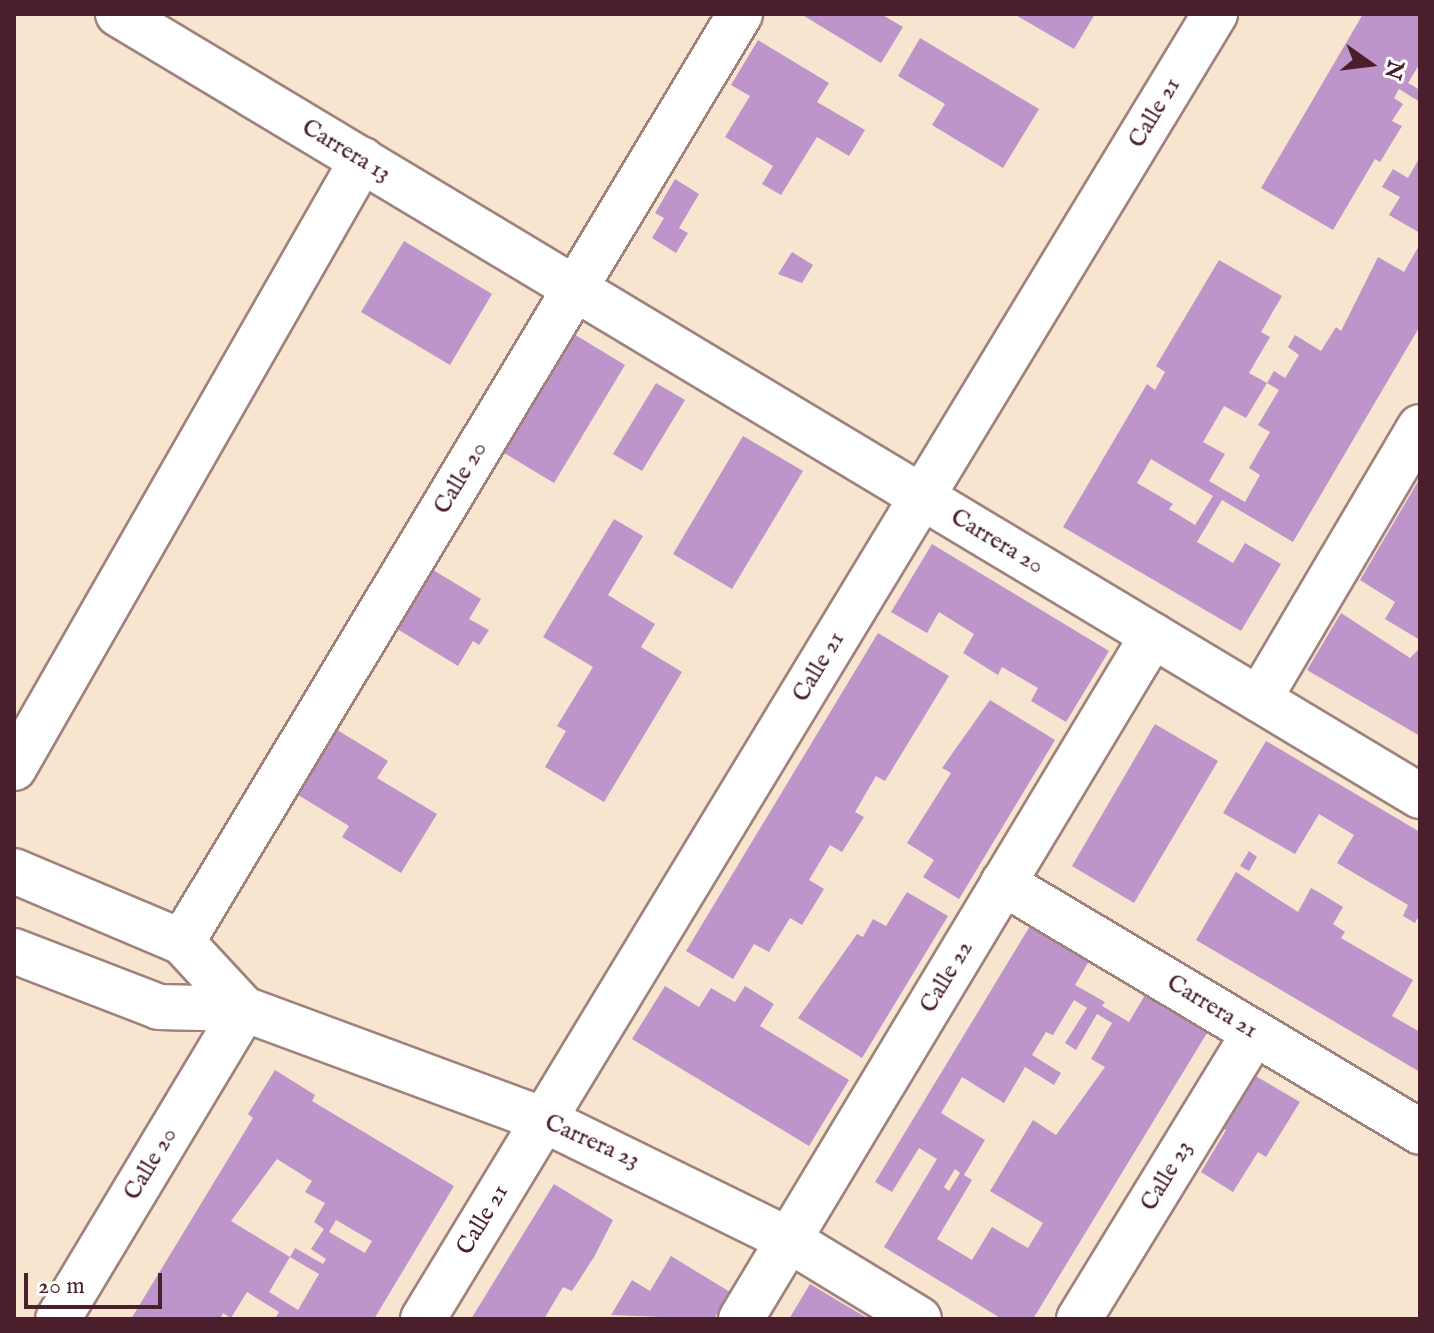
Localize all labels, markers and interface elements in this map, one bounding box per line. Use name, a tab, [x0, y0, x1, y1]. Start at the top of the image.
north arrow	[1330, 24, 1410, 104]
text: N	[1377, 57, 1409, 82]
street label: Calle 21	[1123, 73, 1187, 153]
street label: Carrera 13	[296, 113, 396, 189]
street label: Calle 20	[428, 436, 494, 520]
street label: Carrera 20	[945, 503, 1049, 581]
street label: Calle 21	[787, 627, 851, 707]
street label: Calle 22	[914, 936, 980, 1018]
street label: Carrera 21	[1161, 969, 1263, 1045]
street label: Carrera 23	[540, 1108, 644, 1176]
street label: Calle 20	[118, 1122, 184, 1206]
street label: Calle 23	[1135, 1136, 1199, 1216]
street label: Calle 21	[451, 1180, 515, 1260]
scale bar	[28, 1257, 166, 1307]
text: 20 m	[38, 1271, 85, 1302]

